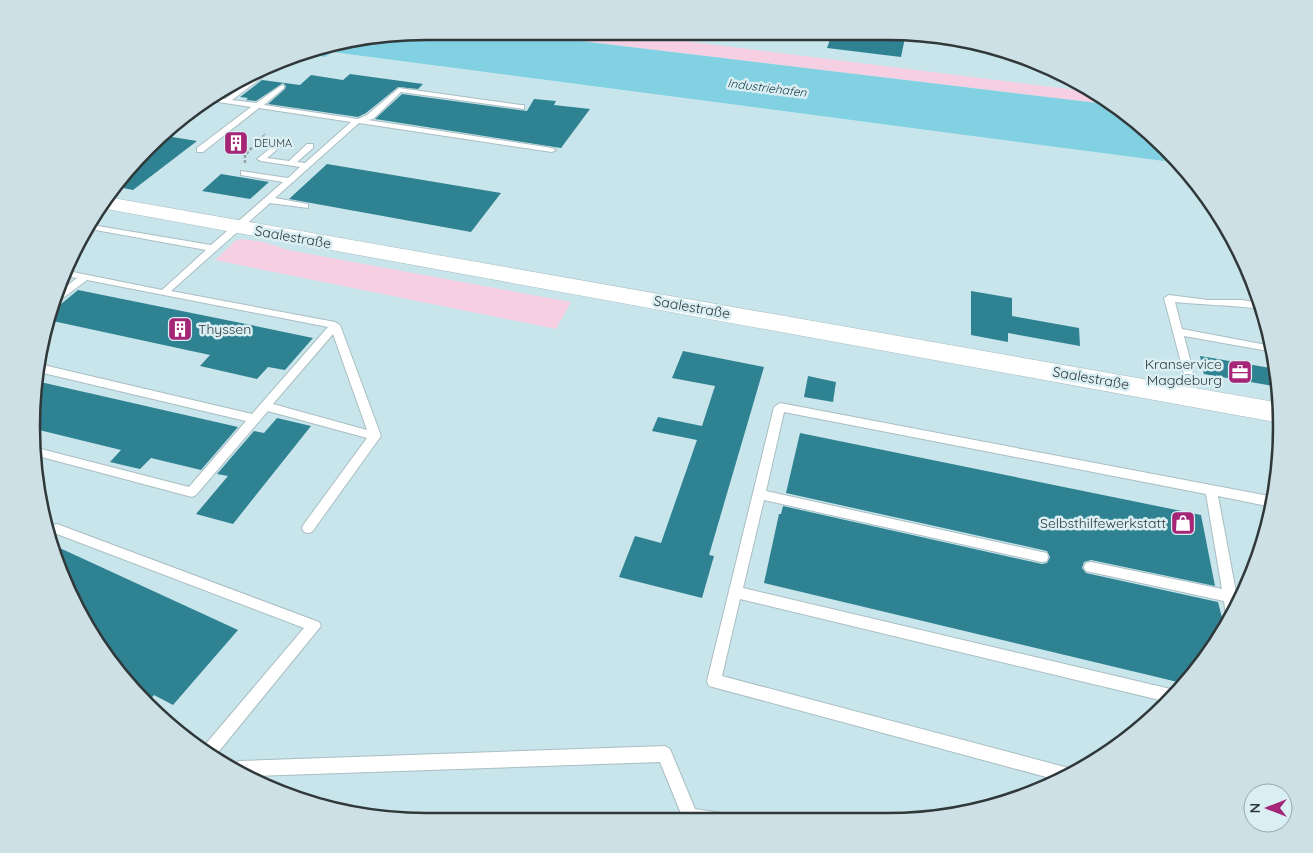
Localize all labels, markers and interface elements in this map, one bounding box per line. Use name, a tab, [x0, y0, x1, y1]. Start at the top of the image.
water label: Industriehafen	[727, 75, 809, 100]
building icon: DEUMA	[223, 130, 249, 156]
place label: DEUMA	[254, 136, 292, 150]
street label: Saalestraße	[253, 221, 333, 253]
street label: Saalestraße	[652, 291, 732, 323]
building icon: Thyssen	[167, 316, 193, 342]
place label: Thyssen	[198, 320, 251, 338]
place label: Kranservice Magdeburg	[1145, 355, 1222, 389]
office icon: Kranservice Magdeburg	[1227, 359, 1253, 385]
street label: Saalestraße	[1051, 362, 1131, 394]
shop icon: Selbsthilfewerkstatt	[1170, 510, 1196, 536]
place label: Selbsthilfewerkstatt	[1040, 514, 1166, 532]
north arrow	[1243, 783, 1293, 833]
text: N	[1246, 803, 1264, 813]

